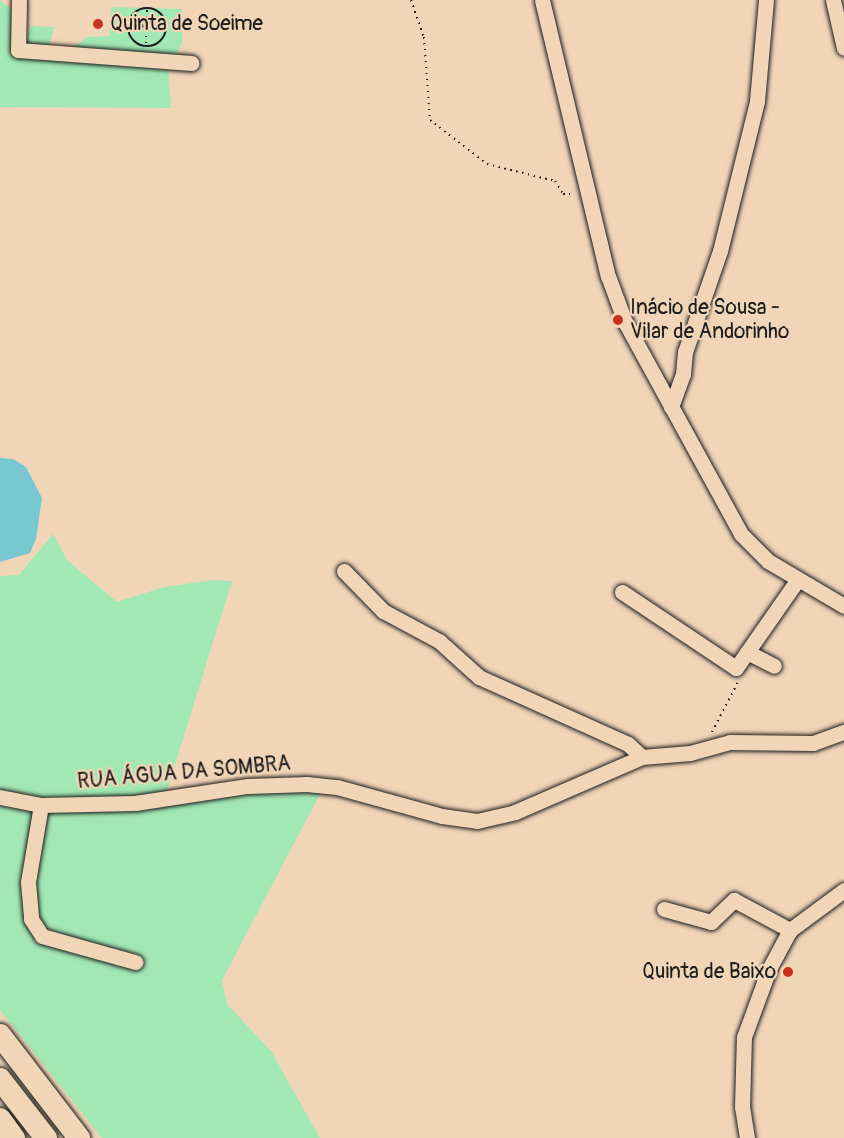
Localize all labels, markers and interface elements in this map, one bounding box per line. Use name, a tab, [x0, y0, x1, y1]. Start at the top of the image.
place label: Quinta de Soeime	[110, 11, 263, 37]
marker: Quinta de Soeime	[91, 17, 105, 31]
place label: Inácio de Sousa - Vilar de Andorinho	[630, 295, 789, 345]
marker: Inácio de Sousa - Vilar de Andorinho	[611, 313, 625, 327]
street label: RUA ÁGUA DA SOMBRA	[76, 751, 292, 795]
place label: Quinta de Baixo	[642, 959, 776, 985]
marker: Quinta de Baixo	[781, 965, 795, 979]

